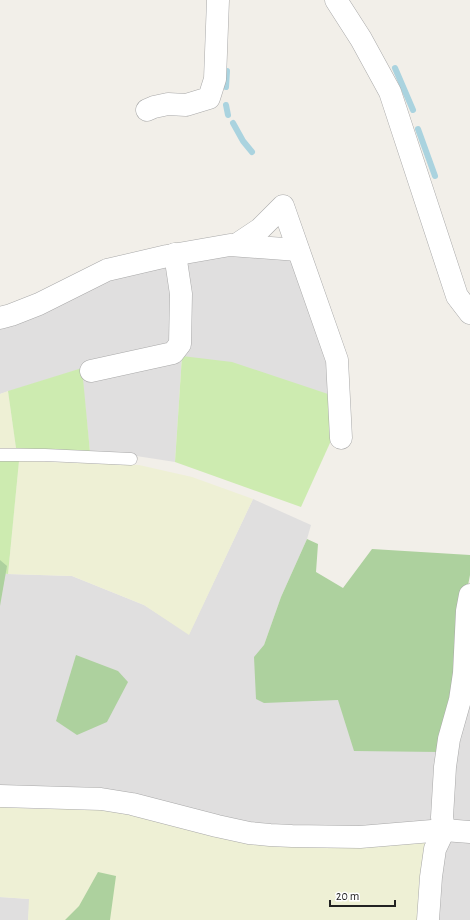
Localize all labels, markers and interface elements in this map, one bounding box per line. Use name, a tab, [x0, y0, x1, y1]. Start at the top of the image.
scale bar	[330, 882, 395, 908]
text: 20 m	[336, 890, 359, 902]

